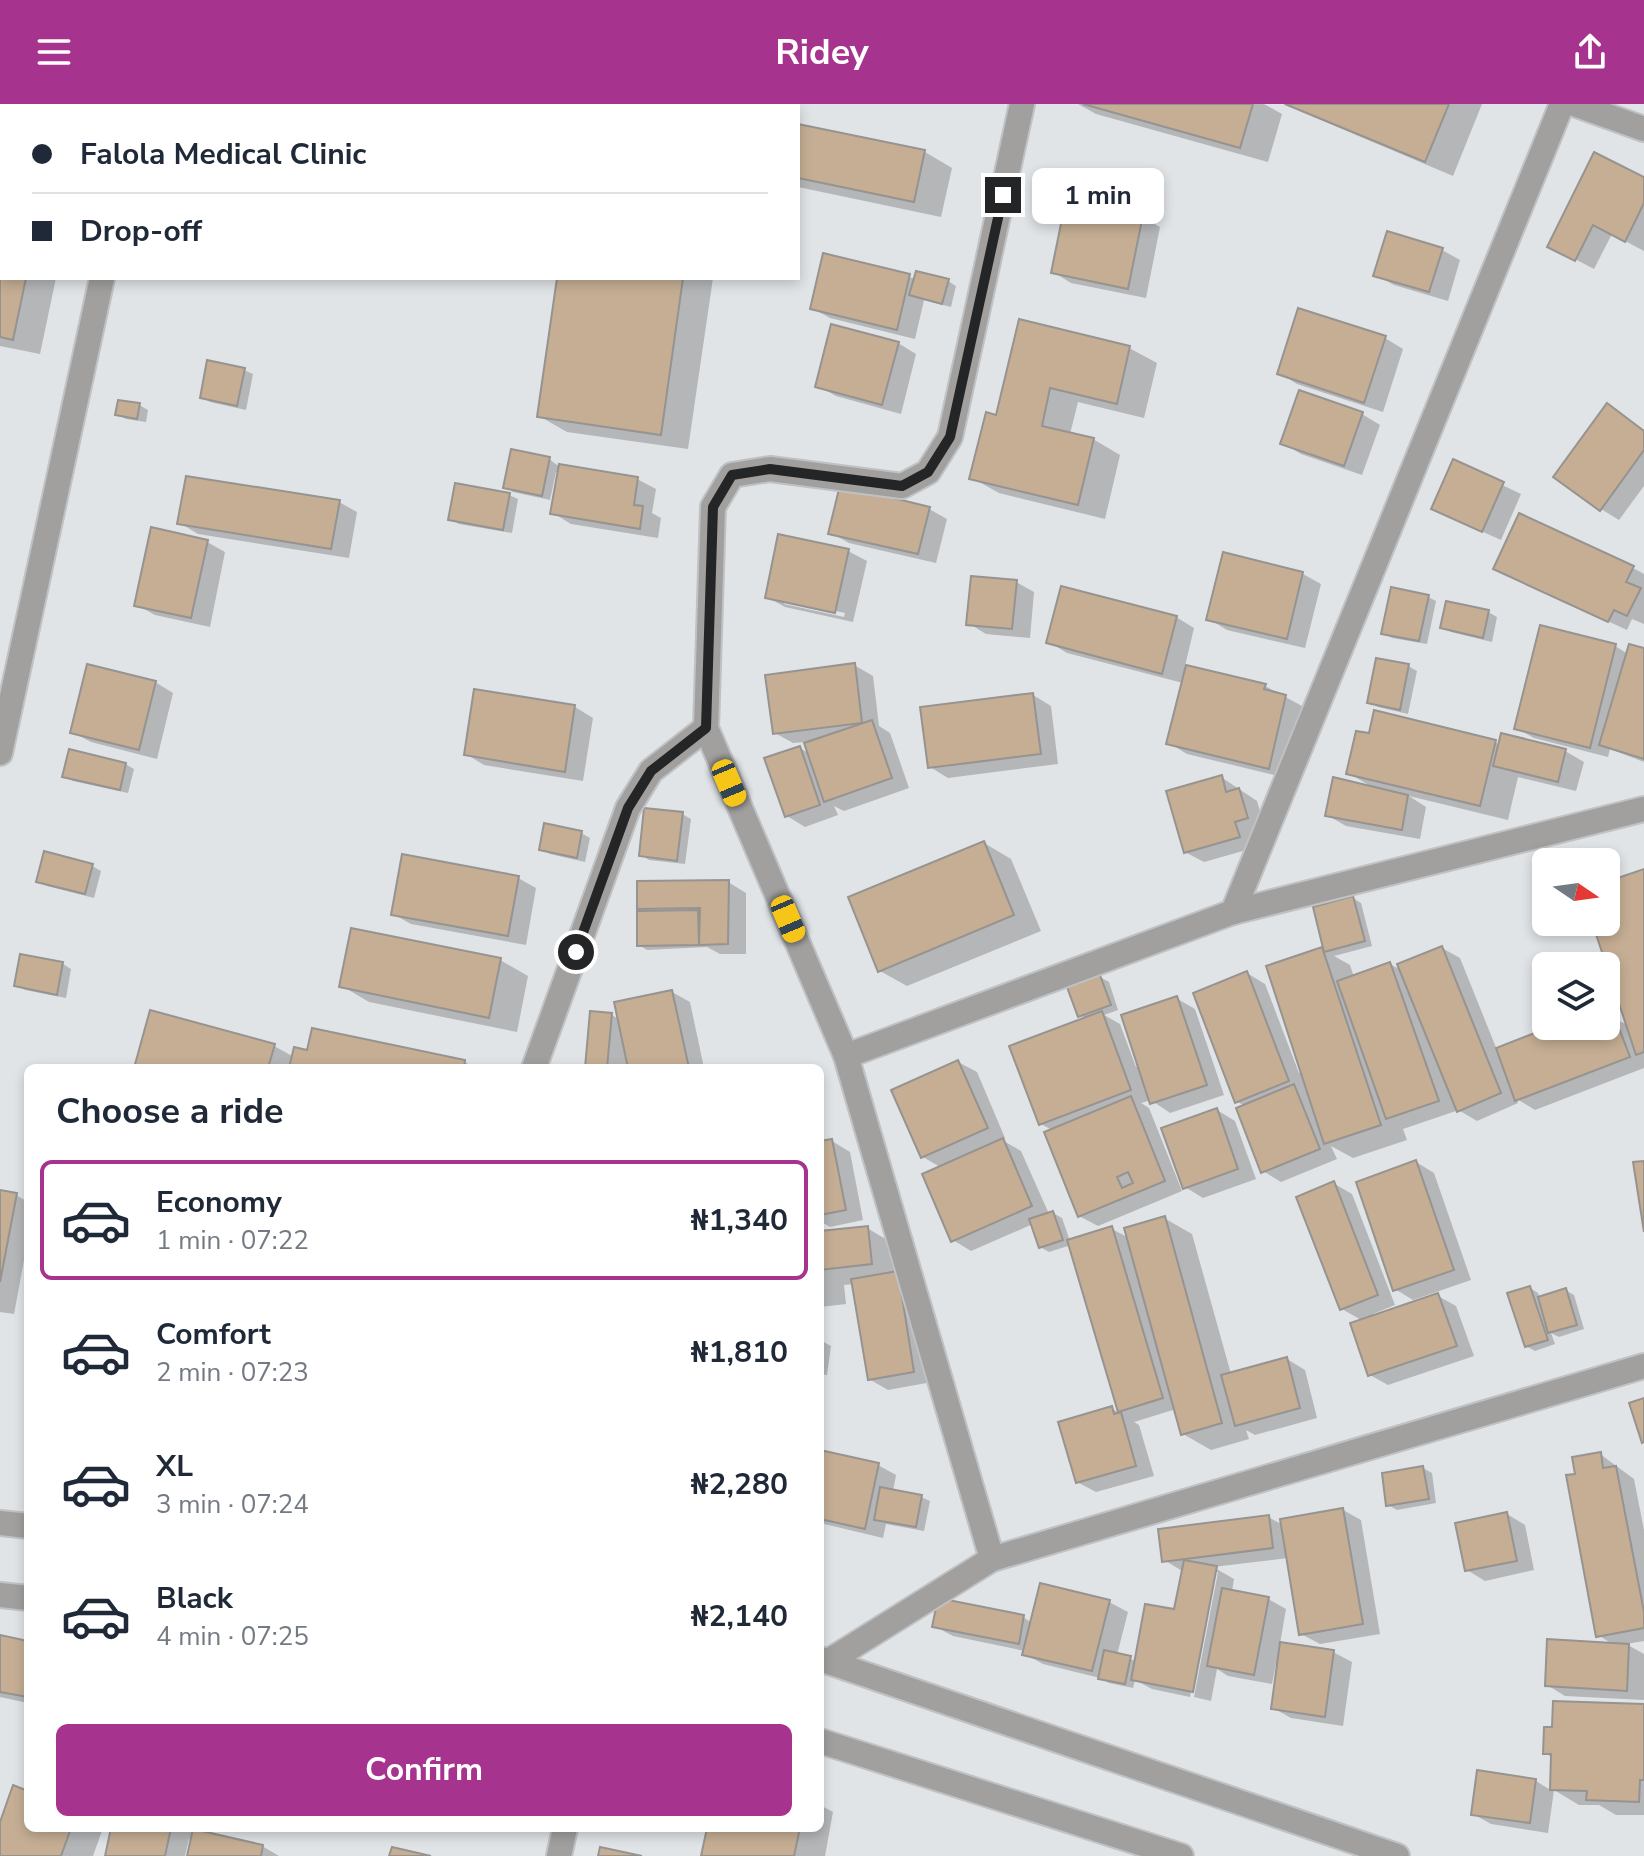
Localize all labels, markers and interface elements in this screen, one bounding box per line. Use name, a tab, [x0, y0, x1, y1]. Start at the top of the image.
text: Ridey	[775, 28, 869, 77]
icon: menu	[32, 30, 76, 74]
icon: share	[1568, 30, 1612, 74]
text: Falola Medical Clinic	[80, 134, 367, 175]
callout: 1 min	[1031, 167, 1163, 223]
route end	[985, 177, 1021, 213]
text: 1 min	[1064, 178, 1132, 213]
text: Drop-off	[80, 211, 202, 252]
car	[709, 756, 749, 810]
north arrow	[1532, 848, 1620, 936]
map controls	[1532, 848, 1620, 1040]
car	[768, 892, 808, 946]
route start	[558, 934, 594, 970]
button: layers	[1532, 952, 1620, 1040]
text: Choose a ride	[56, 1087, 284, 1136]
text: Economy	[156, 1182, 282, 1223]
icon: car	[60, 1184, 132, 1256]
text: ₦1,340	[691, 1200, 788, 1241]
text: 1 min · 07:22	[156, 1223, 309, 1258]
text: Comfort	[156, 1314, 271, 1355]
icon: car	[60, 1316, 132, 1388]
text: ₦1,810	[691, 1332, 788, 1373]
text: 2 min · 07:23	[156, 1355, 309, 1390]
text: XL	[156, 1446, 193, 1487]
icon: car	[60, 1448, 132, 1520]
text: ₦2,280	[691, 1464, 788, 1505]
text: 3 min · 07:24	[156, 1487, 309, 1522]
text: Black	[156, 1578, 233, 1619]
icon: car	[60, 1580, 132, 1652]
text: ₦2,140	[691, 1596, 788, 1637]
text: 4 min · 07:25	[156, 1619, 309, 1654]
button: Confirm	[56, 1724, 792, 1816]

